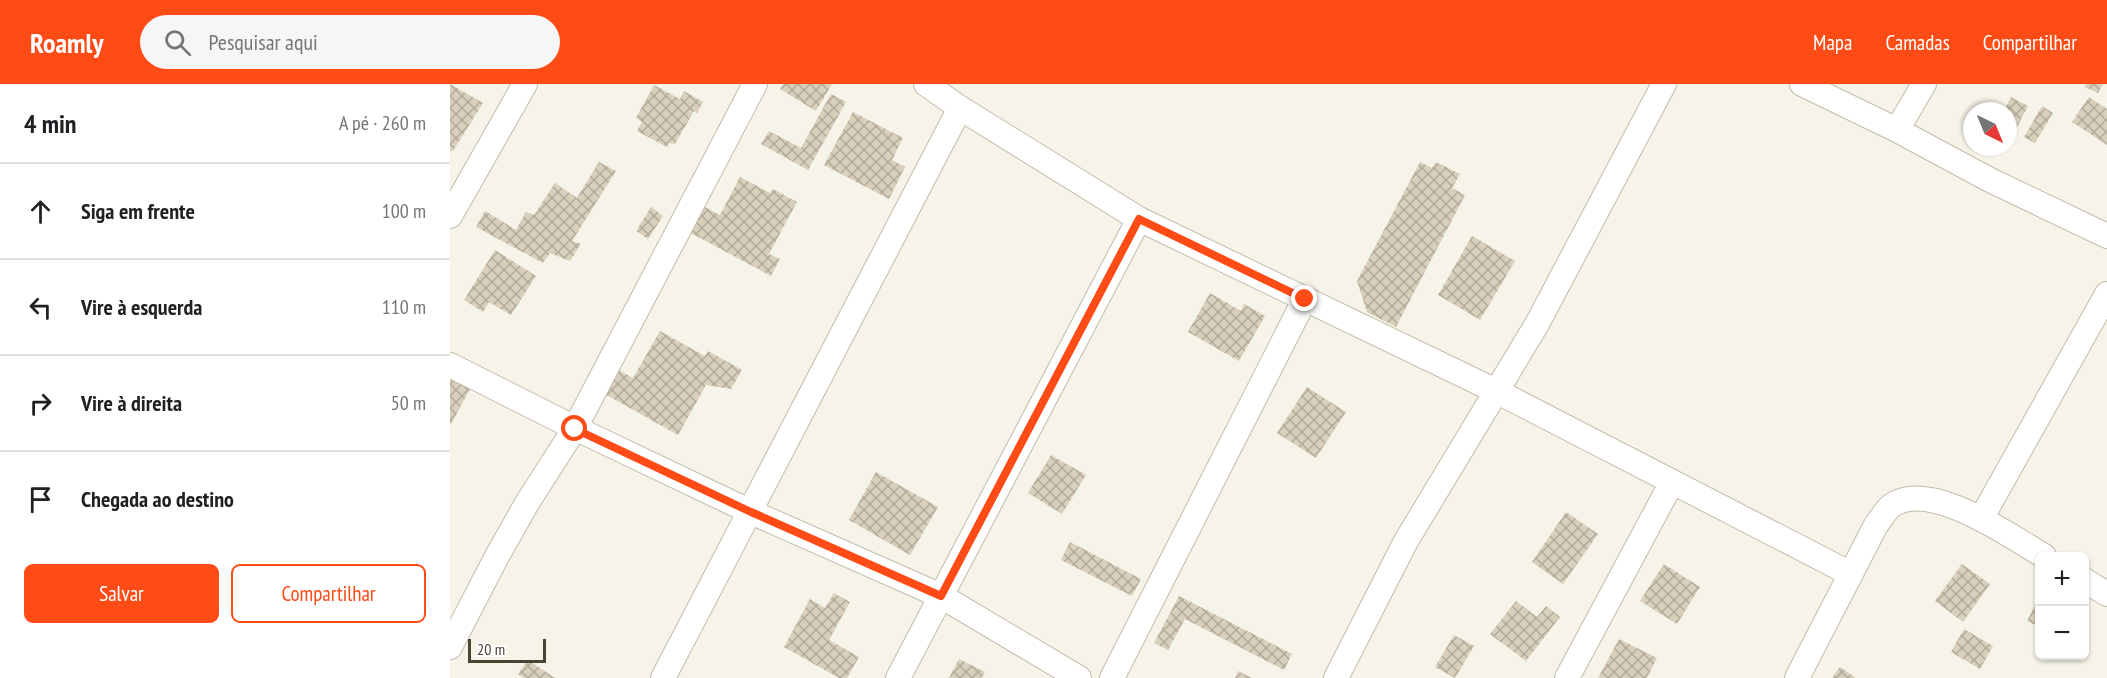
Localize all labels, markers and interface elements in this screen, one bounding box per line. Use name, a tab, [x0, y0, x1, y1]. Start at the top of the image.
search box	[140, 15, 560, 69]
text: Roamly	[30, 24, 104, 61]
icon: search	[161, 26, 194, 59]
text: Pesquisar aqui	[209, 28, 318, 56]
text: Mapa	[1813, 29, 1852, 56]
text: Camadas	[1885, 29, 1950, 56]
text: Compartilhar	[1983, 29, 2077, 56]
north arrow	[1963, 102, 2017, 156]
text: 4 min	[24, 107, 77, 140]
text: A pé · 260 m	[339, 110, 426, 136]
icon: ahead	[24, 195, 57, 228]
text: Siga em frente	[81, 197, 195, 225]
text: 100 m	[382, 198, 426, 224]
route end	[1291, 285, 1317, 311]
icon: left	[24, 291, 57, 324]
text: Vire à esquerda	[81, 293, 202, 321]
text: 110 m	[382, 294, 426, 320]
icon: right	[24, 387, 57, 420]
text: Vire à direita	[81, 389, 182, 417]
text: 50 m	[391, 390, 426, 416]
route start	[561, 415, 587, 441]
icon: arrive	[24, 483, 57, 516]
text: Chegada ao destino	[81, 485, 234, 513]
map controls	[2035, 552, 2089, 660]
button: +	[2035, 552, 2089, 606]
button: Salvar	[24, 564, 219, 623]
button: Compartilhar	[231, 564, 426, 623]
button: −	[2035, 606, 2089, 660]
scale bar	[468, 636, 546, 664]
text: 20 m	[477, 639, 505, 659]

